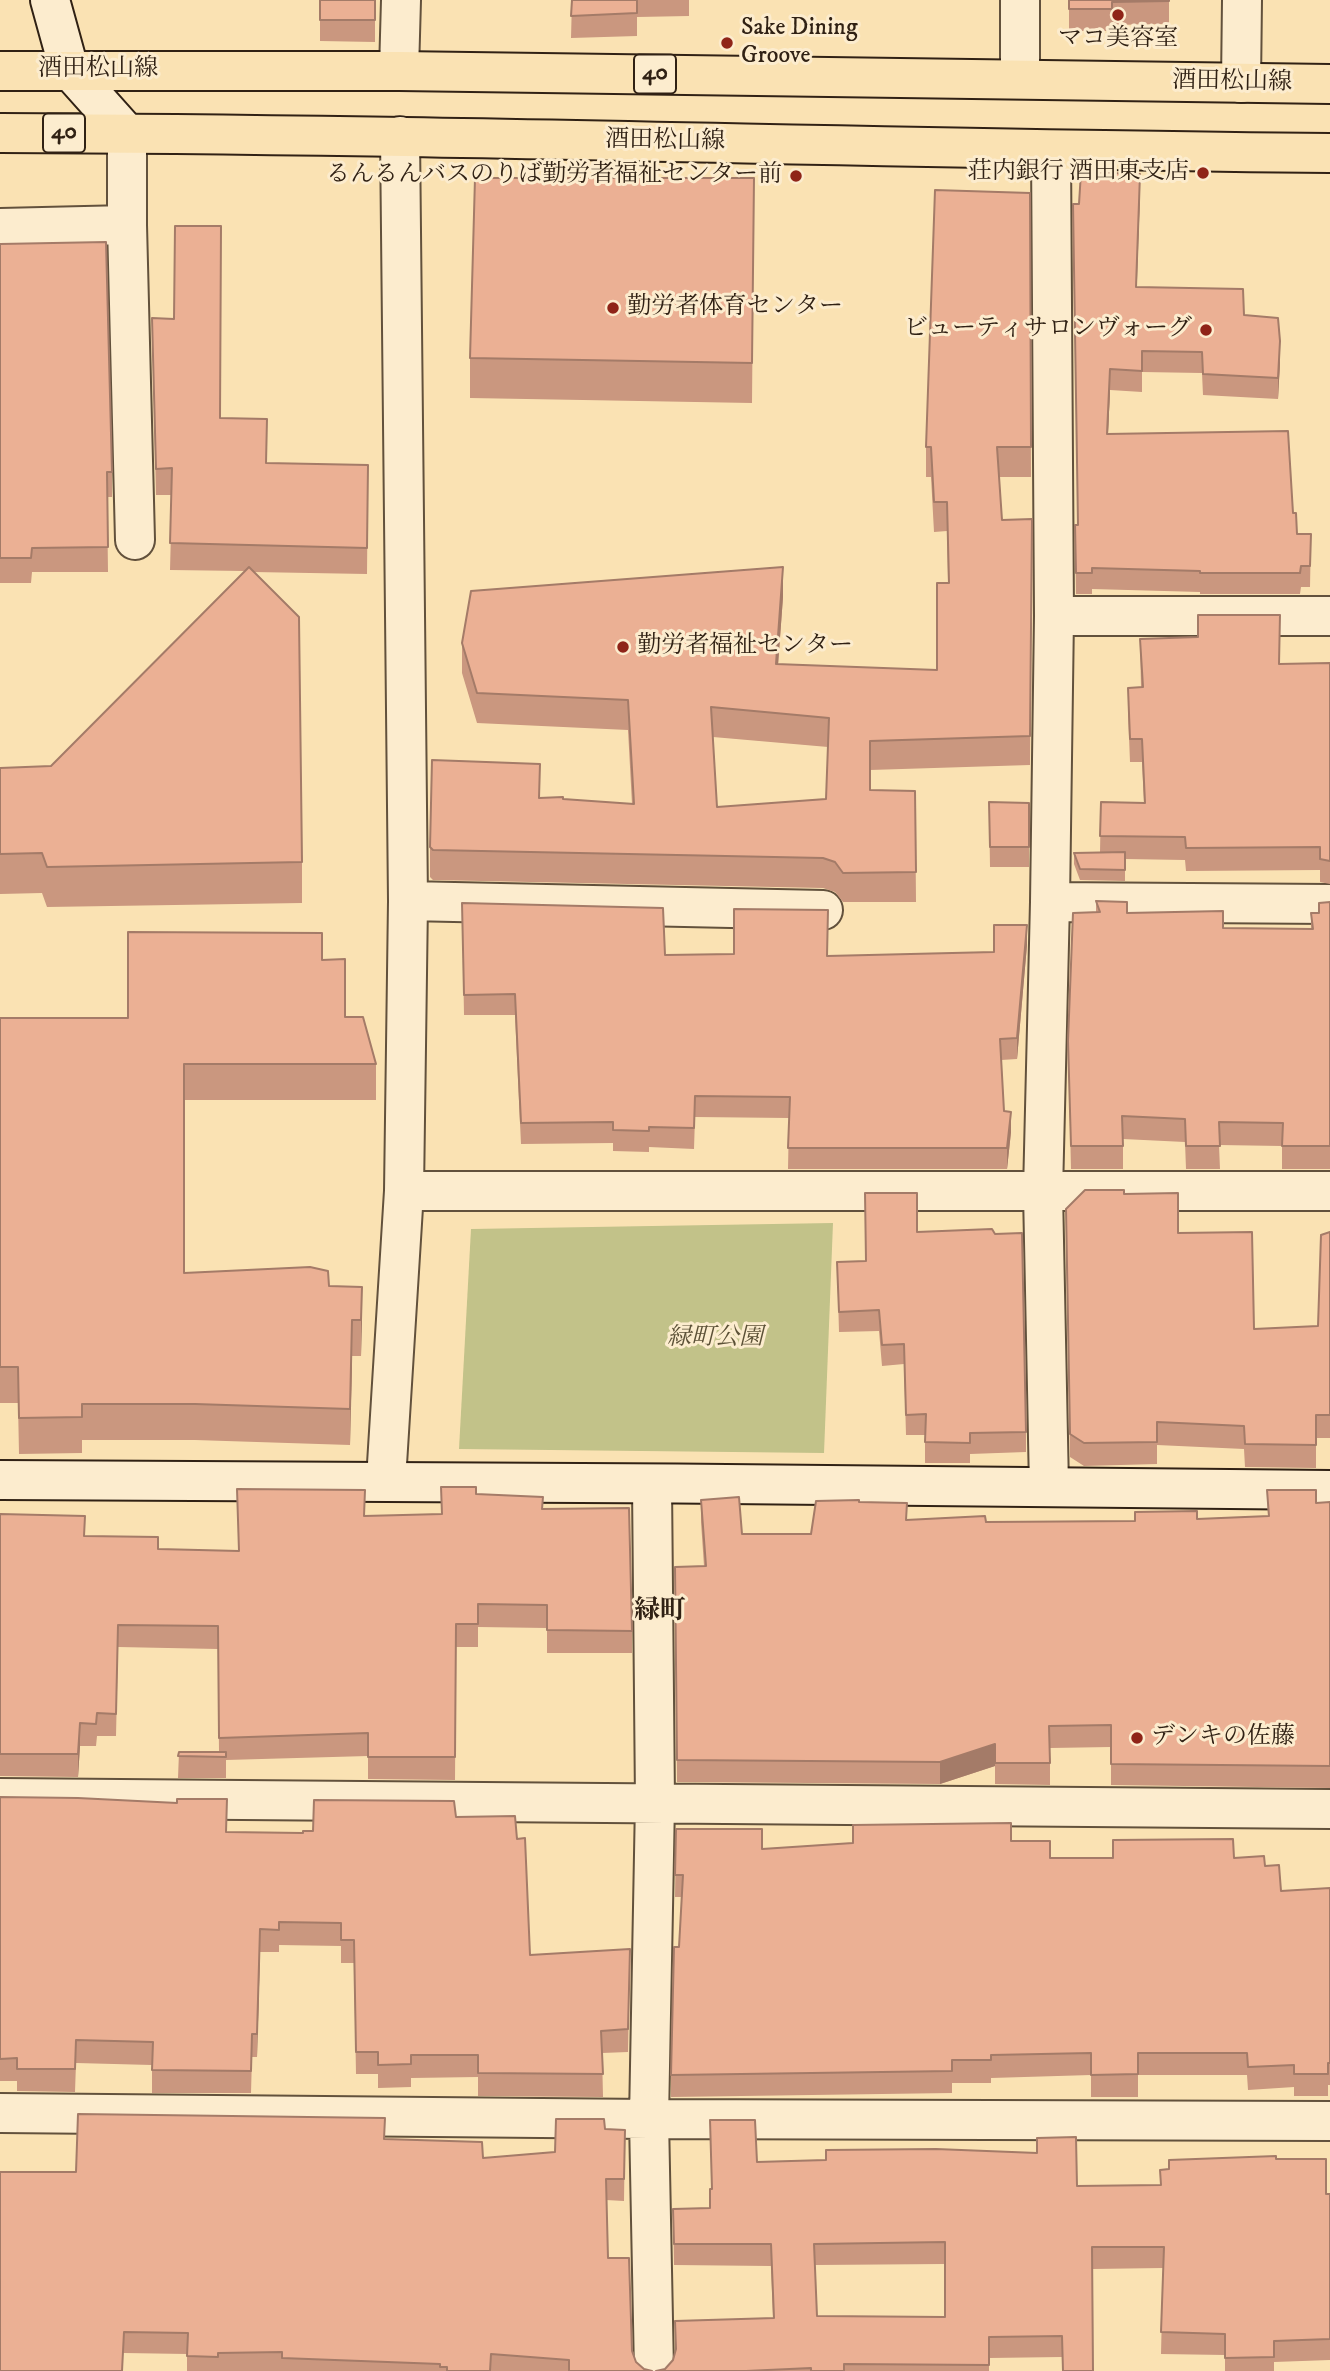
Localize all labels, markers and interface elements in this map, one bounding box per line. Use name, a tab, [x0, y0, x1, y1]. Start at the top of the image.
marker: マコ美容室	[1110, 7, 1126, 23]
place label: Sake Dining Groove	[741, 15, 858, 71]
place label: マコ美容室	[1058, 26, 1178, 54]
marker: Sake Dining Groove	[719, 35, 735, 51]
road number: 40	[634, 54, 676, 94]
street label: 酒田松山線	[38, 56, 158, 84]
street label: 酒田松山線	[1172, 68, 1292, 98]
road number: 40	[43, 114, 85, 152]
street label: 酒田松山線	[605, 127, 725, 157]
place label: 荘内銀行 酒田東支店	[968, 159, 1189, 187]
place label: るんるんバスのりば勤労者福祉センター前	[326, 162, 782, 190]
marker: 荘内銀行 酒田東支店	[1195, 165, 1211, 181]
marker: るんるんバスのりば勤労者福祉センター前	[788, 168, 804, 184]
place label: 勤労者体育センター	[627, 294, 843, 322]
marker: 勤労者体育センター	[605, 300, 621, 316]
place label: ビューティサロンヴォーグ	[904, 316, 1192, 344]
marker: ビューティサロンヴォーグ	[1198, 322, 1214, 338]
place label: 勤労者福祉センター	[637, 633, 853, 661]
marker: 勤労者福祉センター	[615, 639, 631, 655]
park label: 緑町公園	[667, 1325, 763, 1353]
district label: 緑町	[634, 1597, 686, 1629]
place label: デンキの佐藤	[1151, 1724, 1295, 1752]
marker: デンキの佐藤	[1129, 1730, 1145, 1746]

